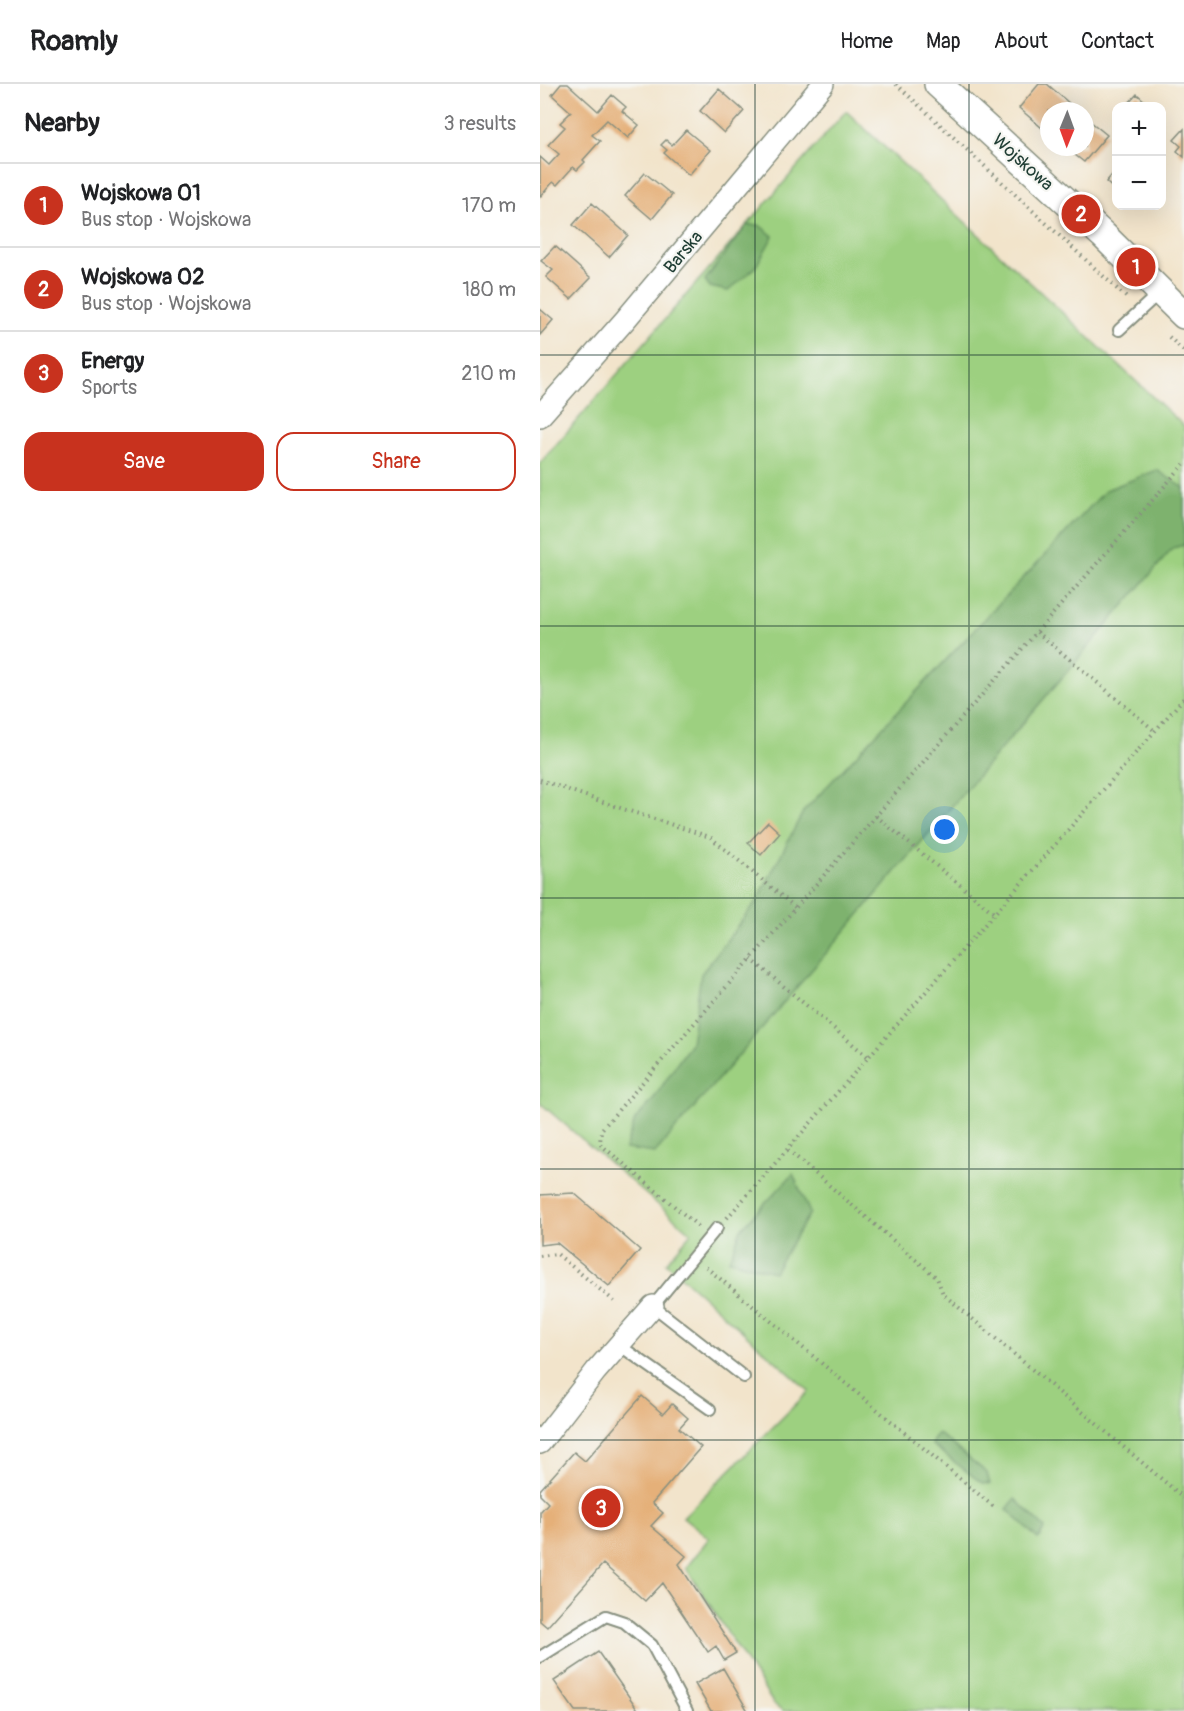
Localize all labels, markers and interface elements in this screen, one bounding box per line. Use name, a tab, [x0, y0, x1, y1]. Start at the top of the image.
text: Roamly	[30, 24, 118, 59]
text: Home	[840, 28, 893, 55]
text: Map	[926, 28, 961, 55]
text: About	[994, 28, 1048, 55]
text: Contact	[1081, 28, 1154, 55]
north arrow	[1040, 102, 1094, 156]
map controls	[1112, 102, 1166, 210]
button: +	[1112, 102, 1166, 156]
text: Nearby	[24, 107, 100, 139]
text: 3 results	[444, 111, 516, 136]
street label: Wojskowa	[987, 129, 1058, 196]
button: −	[1112, 156, 1166, 210]
text: Wojskowa 01	[81, 179, 201, 207]
pin: 2	[1062, 192, 1100, 236]
text: 1	[40, 193, 47, 218]
text: 170 m	[462, 193, 516, 218]
text: Bus stop · Wojskowa	[81, 207, 251, 232]
street label: Barska	[659, 226, 708, 278]
pin: 1	[1116, 244, 1156, 290]
text: Wojskowa 02	[81, 263, 204, 291]
text: 2	[38, 277, 49, 302]
text: 180 m	[462, 277, 516, 302]
text: Bus stop · Wojskowa	[81, 291, 251, 316]
text: Energy	[81, 347, 144, 375]
text: 3	[38, 361, 49, 386]
text: 210 m	[461, 361, 516, 386]
text: Sports	[81, 375, 137, 400]
button: Save	[24, 432, 264, 491]
button: Share	[276, 432, 516, 491]
your location	[930, 815, 959, 844]
pin: 3	[582, 1486, 620, 1530]

